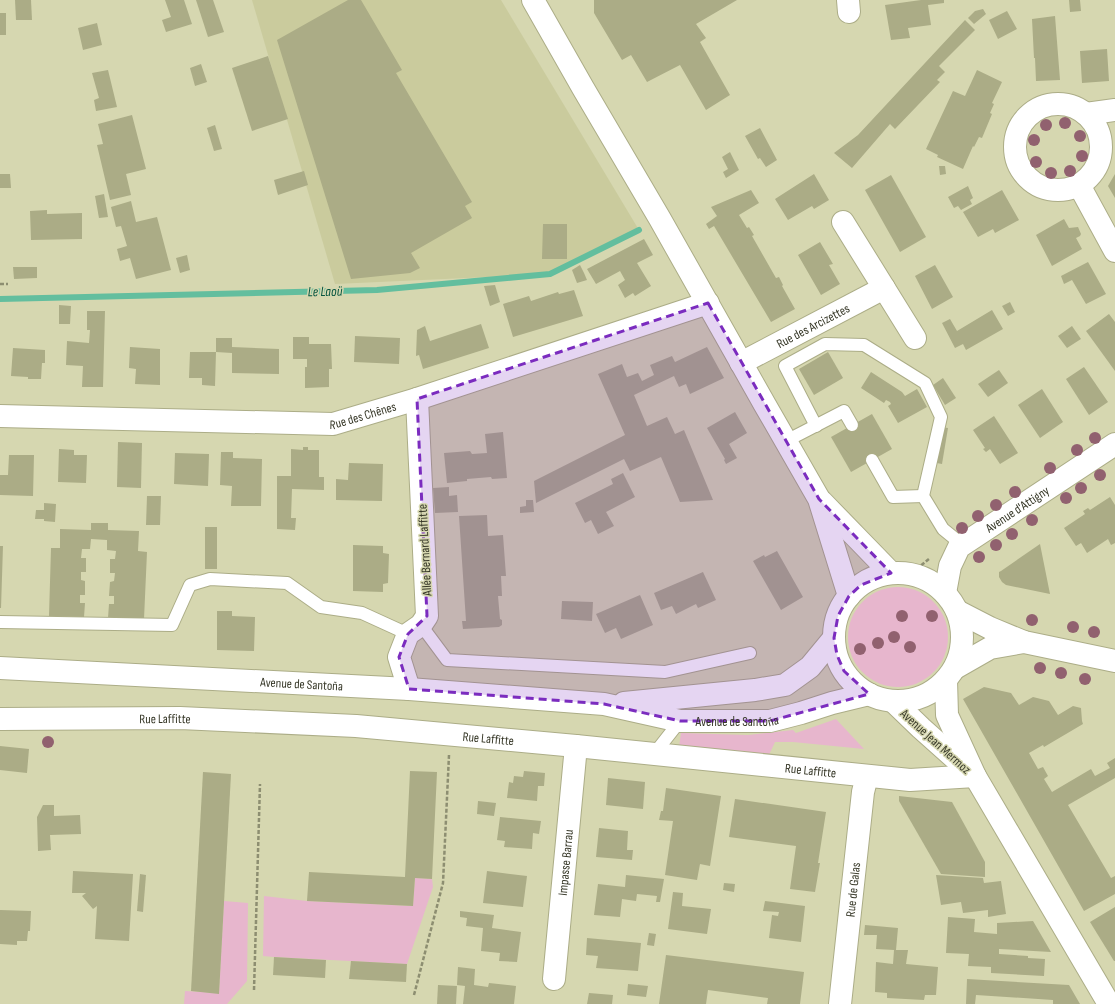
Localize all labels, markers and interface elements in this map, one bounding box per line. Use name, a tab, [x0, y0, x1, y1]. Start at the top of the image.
water label: Le Laoü	[308, 283, 343, 300]
street label: Rue des Arcizettes	[774, 300, 853, 352]
street label: Rue des Chênes	[329, 399, 398, 433]
street label: Avenue d'Attigny	[982, 483, 1052, 537]
street label: Allée Bernard Laffitte	[415, 504, 435, 597]
street label: Avenue de Santoña	[259, 674, 343, 695]
street label: Avenue Jean Mermoz	[896, 705, 974, 778]
street label: Rue Laffitte	[139, 711, 191, 727]
street label: Avenue de Santoña	[695, 712, 780, 730]
street label: Rue Laffitte	[462, 729, 515, 749]
street label: Rue Laffitte	[784, 760, 837, 781]
street label: Impasse Barrau	[555, 829, 577, 896]
street label: Rue de Galas	[842, 861, 864, 918]

